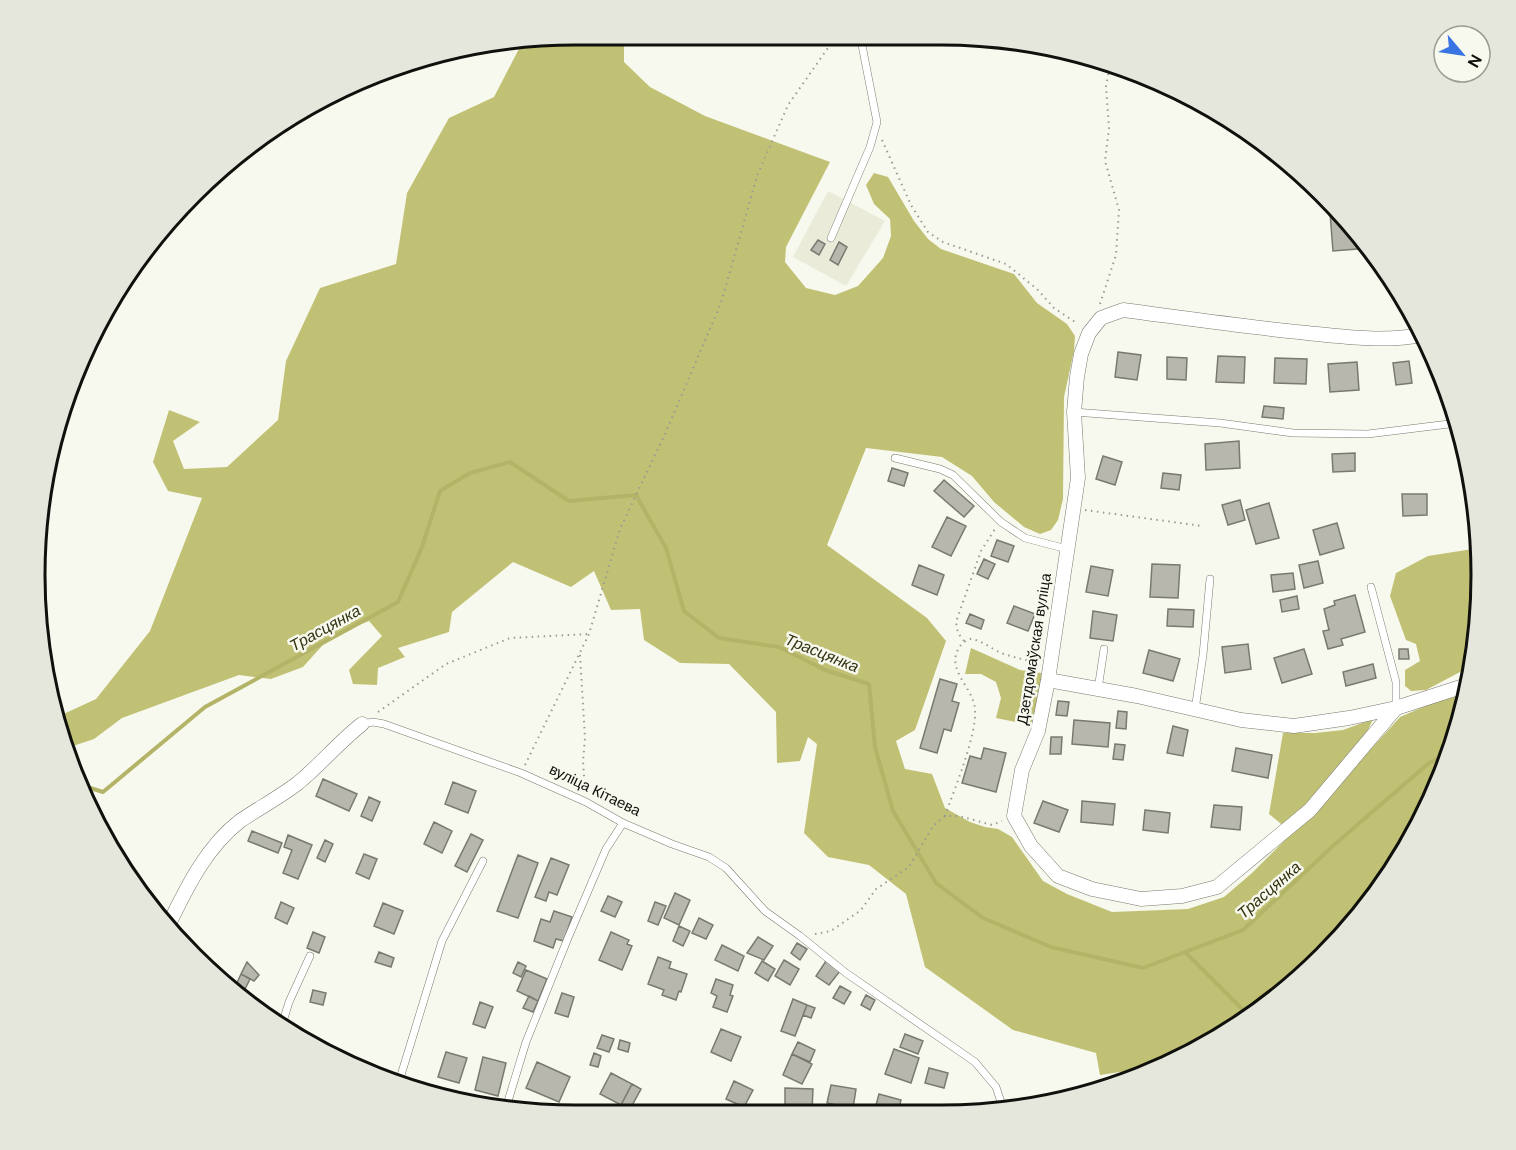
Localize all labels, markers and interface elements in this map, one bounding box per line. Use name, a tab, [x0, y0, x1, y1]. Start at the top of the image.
north arrow	[1432, 24, 1492, 84]
text: N	[1463, 51, 1487, 71]
street label: Дзетдомаўская вуліца	[1012, 571, 1056, 726]
water label: Трасцянка	[286, 600, 364, 656]
water label: Трасцянка	[782, 629, 862, 677]
street label: вуліца Кітаева	[546, 759, 645, 821]
water label: Трасцянка	[1233, 856, 1305, 924]

